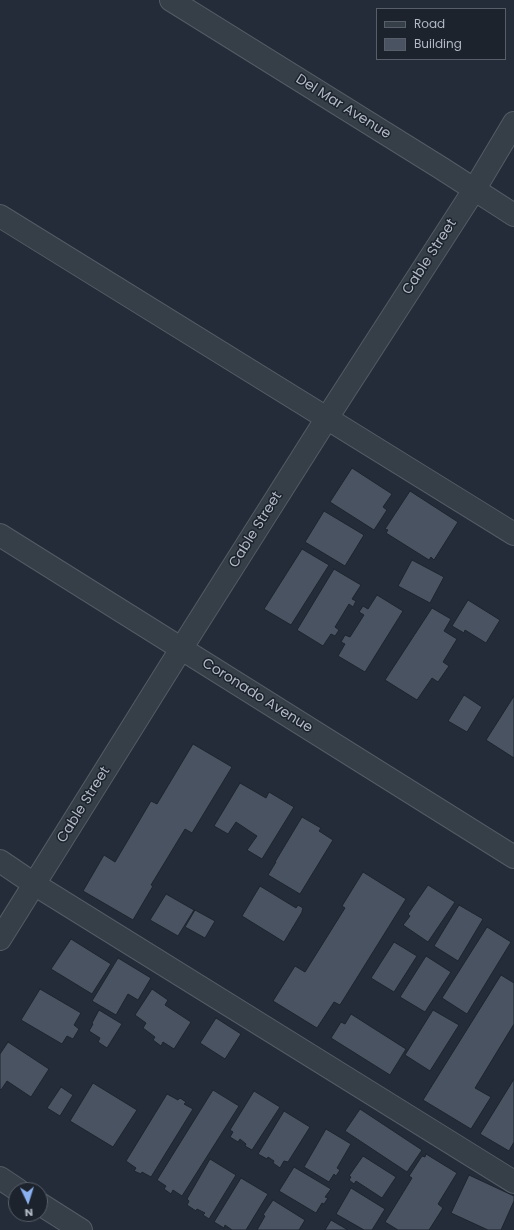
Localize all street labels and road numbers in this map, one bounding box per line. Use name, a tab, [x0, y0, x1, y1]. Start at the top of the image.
street label: Del Mar Avenue	[292, 71, 394, 143]
street label: Cable Street	[399, 216, 461, 298]
street label: Cable Street	[226, 489, 286, 571]
street label: Coronado Avenue	[199, 655, 315, 737]
street label: Cable Street	[54, 764, 114, 846]

